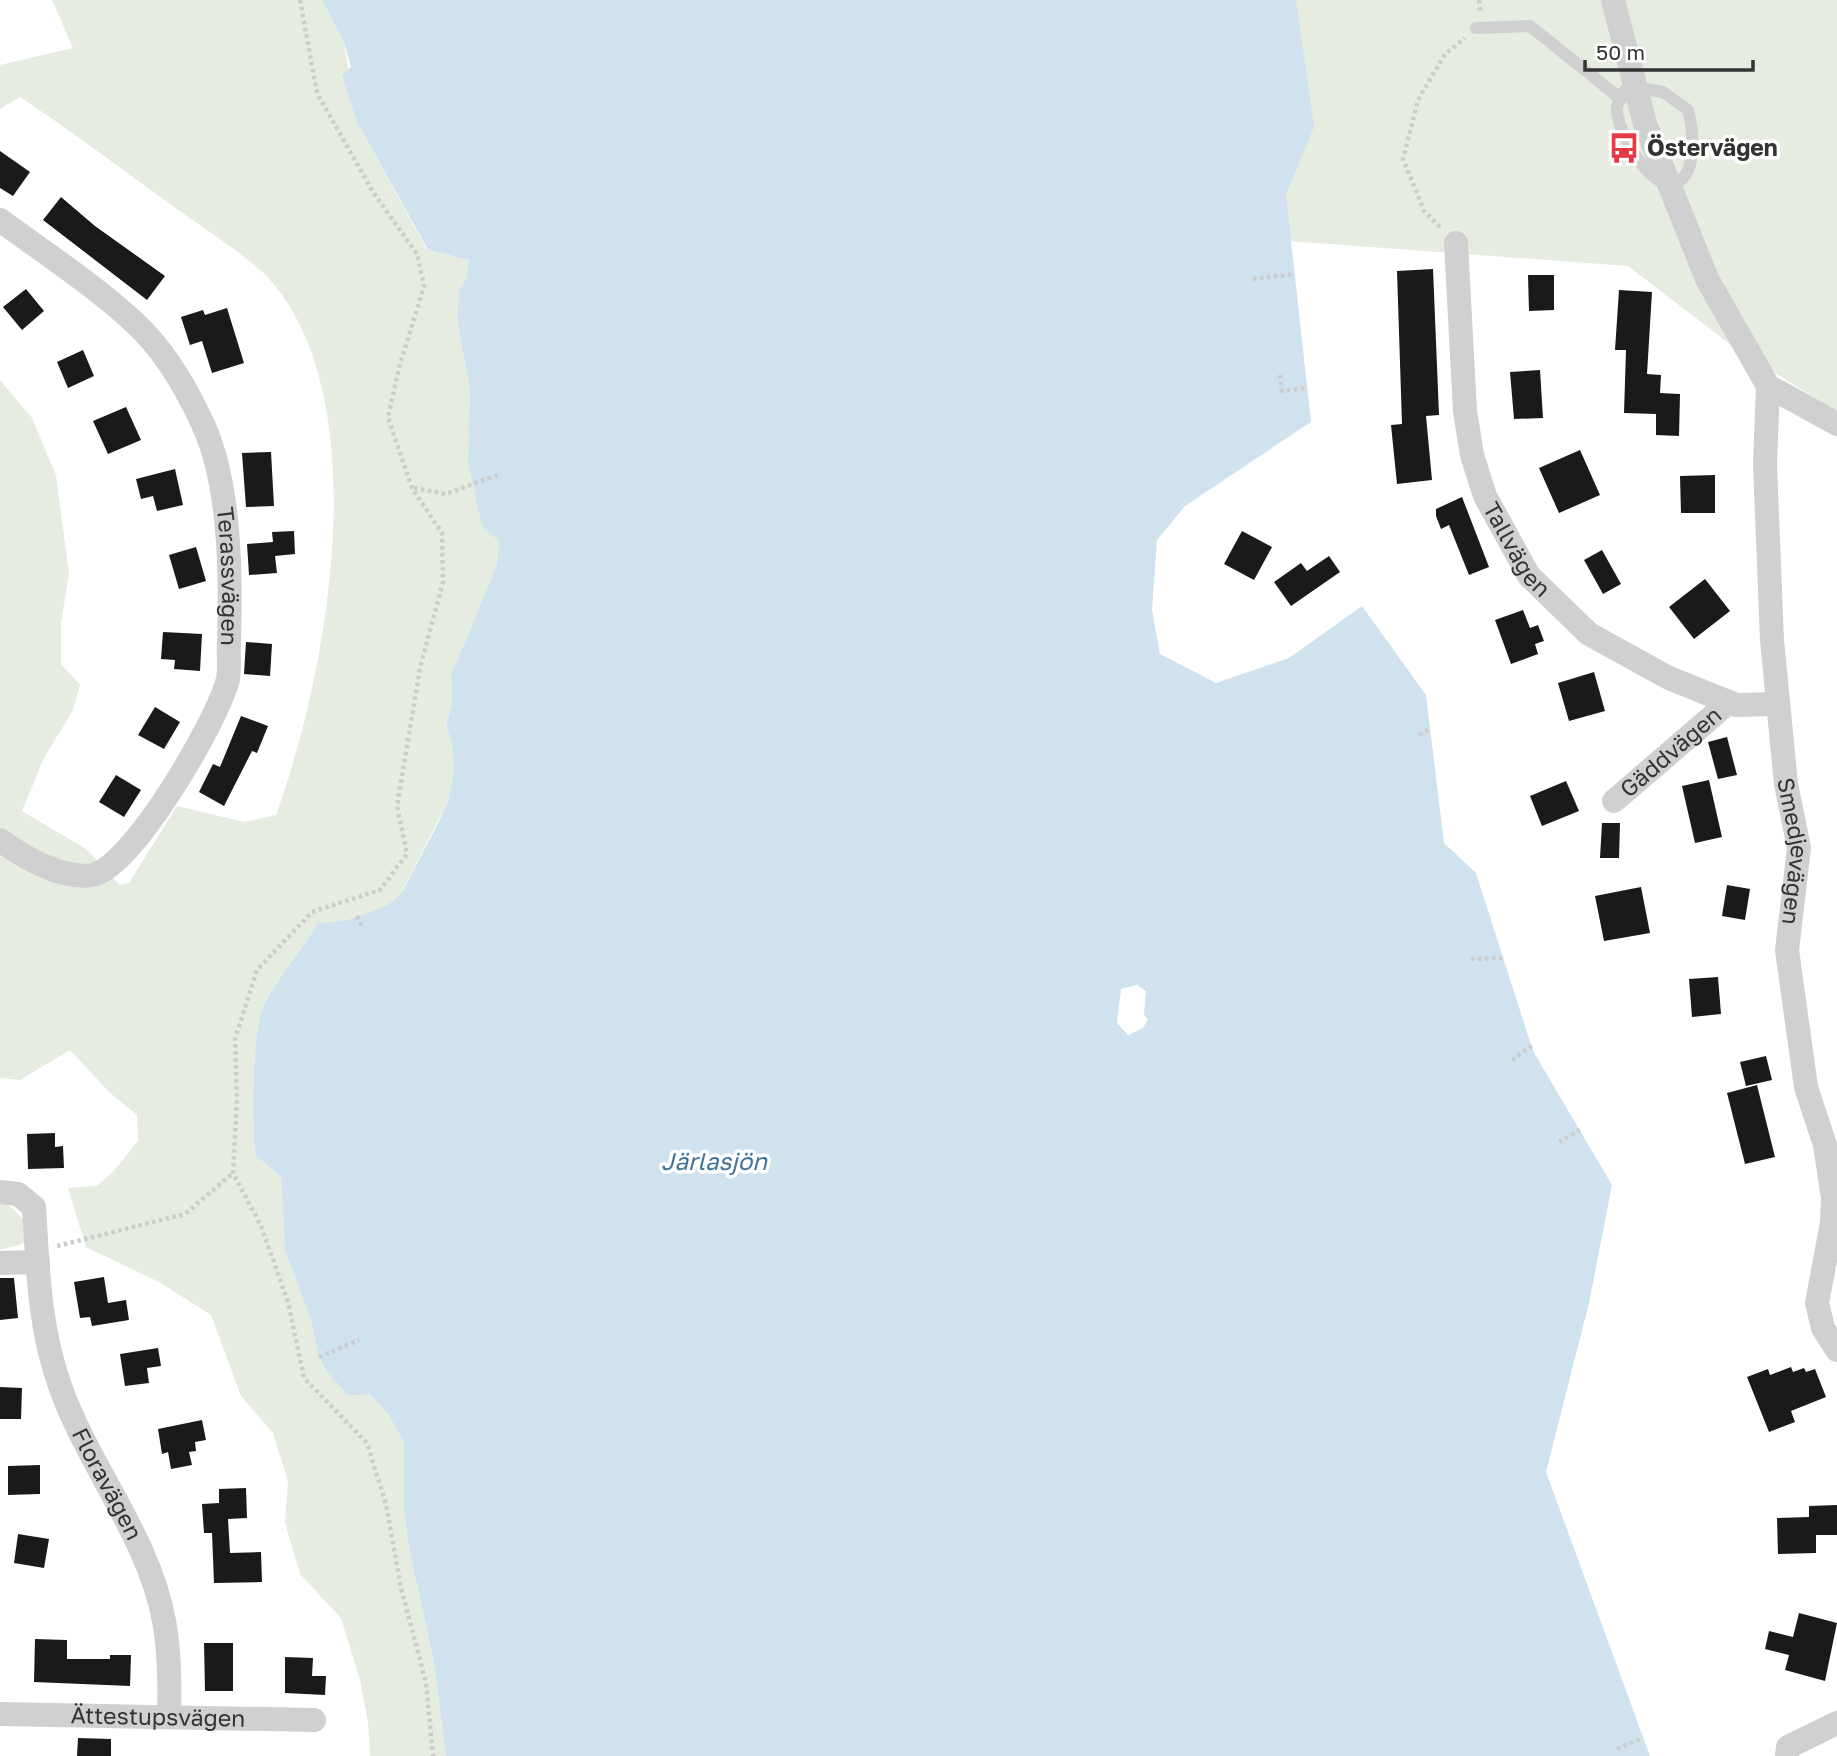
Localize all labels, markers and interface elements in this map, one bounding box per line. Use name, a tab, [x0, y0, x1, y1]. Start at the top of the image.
scale bar	[1585, 28, 1753, 72]
text: 50 m	[1596, 39, 1645, 65]
bus stop icon: Östervägen	[1607, 131, 1641, 165]
place label: Östervägen	[1647, 133, 1778, 161]
street label: Tallvägen	[1478, 497, 1557, 602]
street label: Terassvägen	[212, 505, 245, 646]
street label: Gäddvägen	[1614, 700, 1727, 803]
street label: Smedjevägen	[1772, 775, 1814, 926]
water label: Järlasjön	[661, 1146, 768, 1176]
street label: Floravägen	[67, 1423, 149, 1544]
street label: Ättestupsvägen	[70, 1700, 246, 1732]

